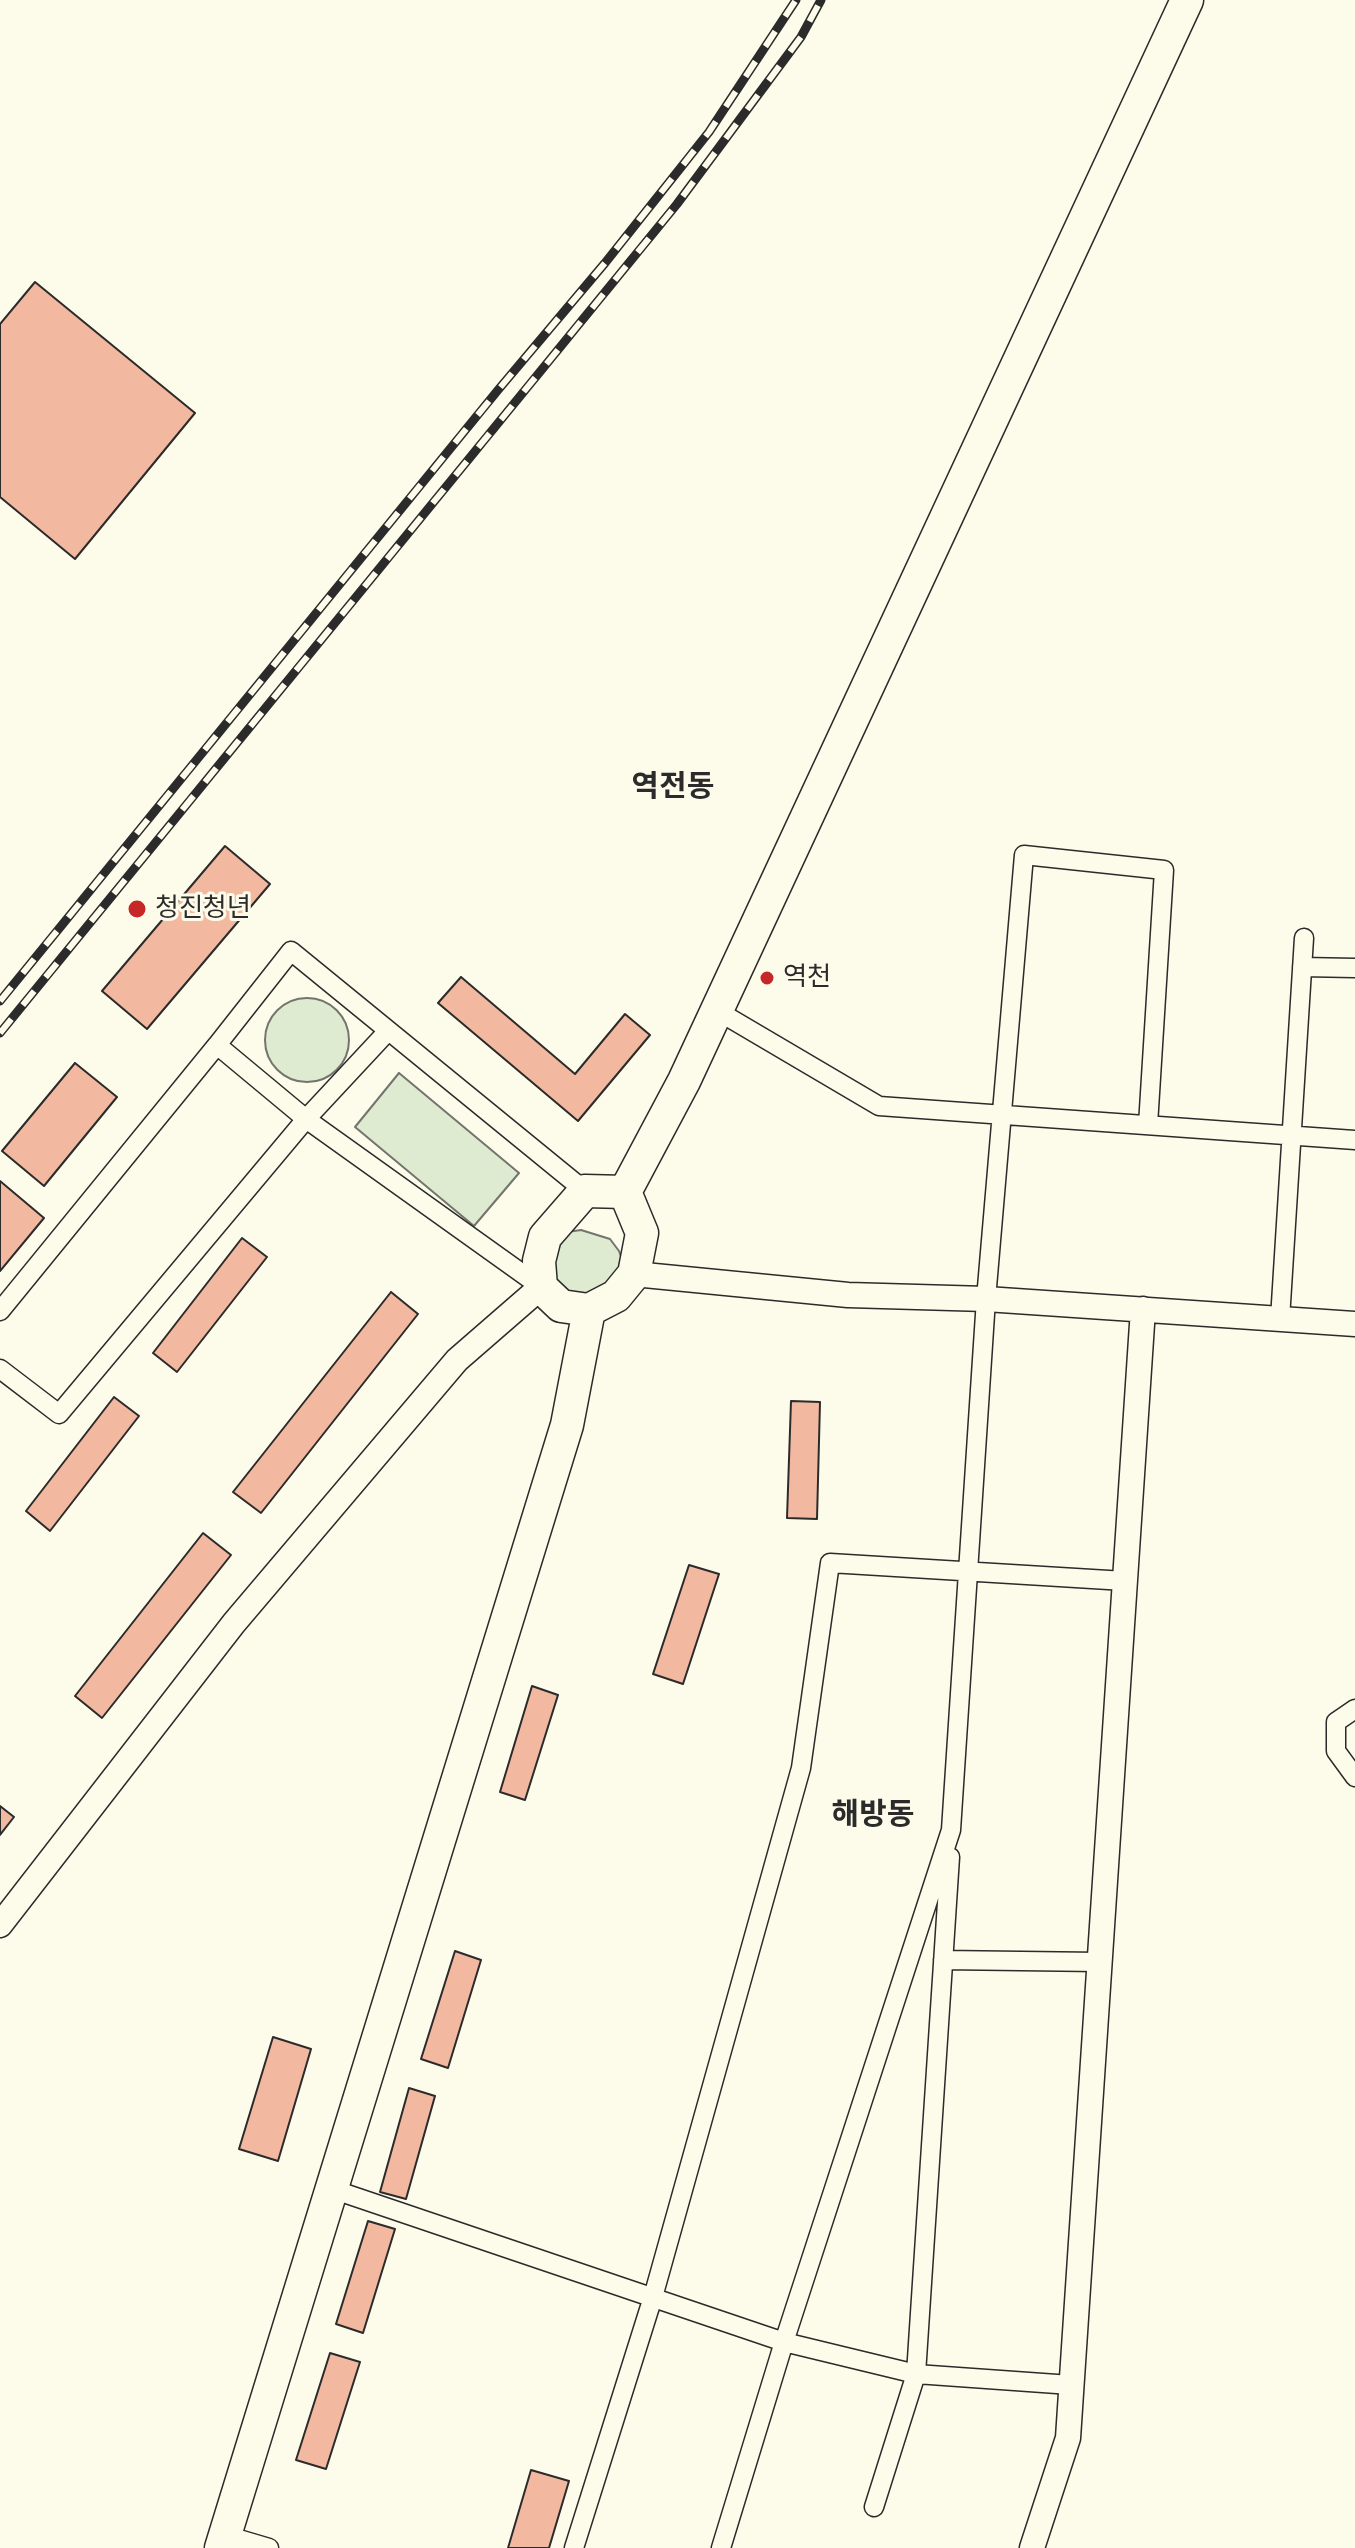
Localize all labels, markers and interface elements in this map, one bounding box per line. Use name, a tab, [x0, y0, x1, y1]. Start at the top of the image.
district label: 역전동	[632, 770, 714, 806]
place label: 청진청년	[155, 893, 251, 925]
marker: 청진청년	[126, 898, 148, 920]
place label: 역천	[783, 962, 831, 994]
marker: 역천	[758, 969, 776, 987]
district label: 해방동	[832, 1798, 914, 1834]

